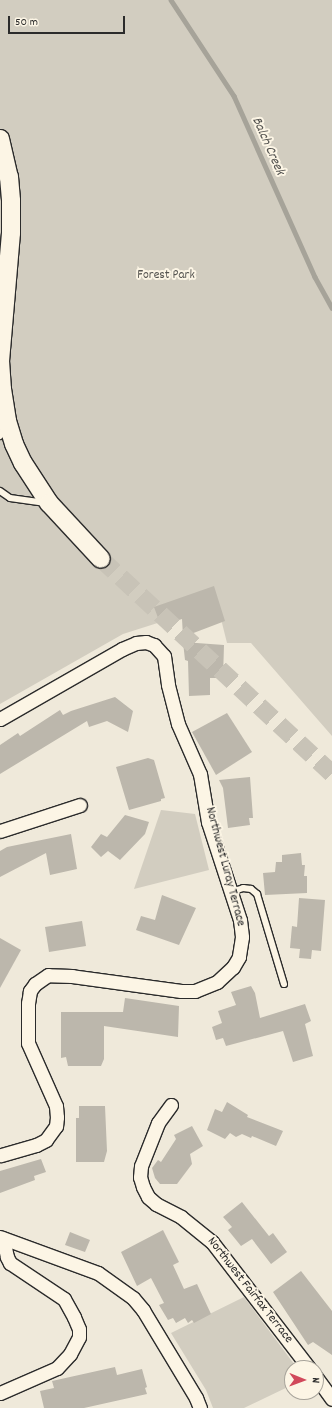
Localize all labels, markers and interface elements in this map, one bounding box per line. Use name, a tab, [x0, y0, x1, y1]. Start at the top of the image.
scale bar	[10, 8, 127, 34]
text: 50 m	[15, 14, 38, 31]
water label: Balch Creek	[248, 114, 288, 178]
park label: Forest Park	[137, 268, 195, 284]
street label: Northwest Luray Terrace	[201, 806, 247, 928]
street label: Northwest Fairfax Terrace	[203, 1235, 295, 1347]
north arrow	[284, 1360, 324, 1400]
text: N	[307, 1377, 323, 1383]

